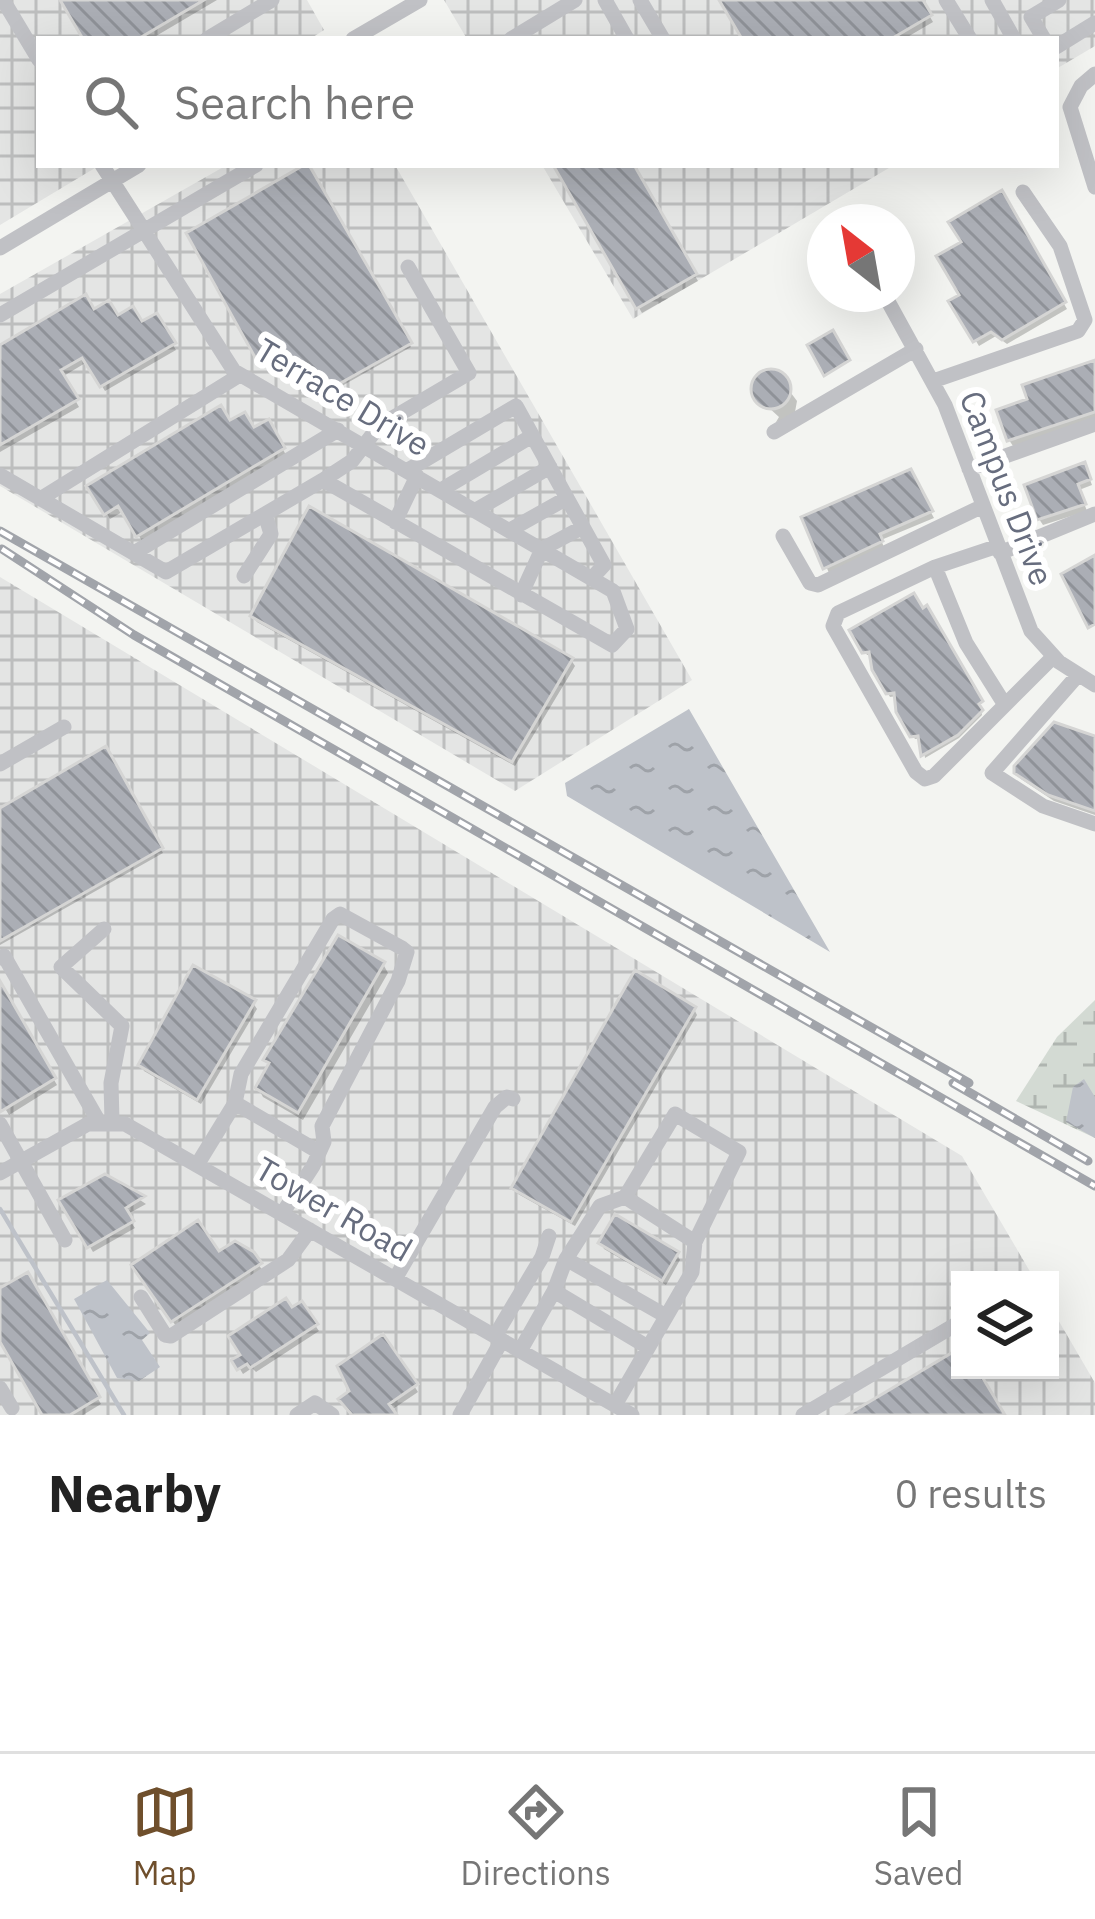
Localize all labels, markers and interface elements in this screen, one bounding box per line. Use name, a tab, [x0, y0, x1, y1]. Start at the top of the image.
search box	[36, 36, 1059, 168]
icon: search	[78, 69, 144, 135]
text: Search here	[174, 73, 415, 131]
north arrow	[807, 204, 915, 312]
street label: Terrace Drive	[248, 328, 438, 465]
street label: Campus Drive	[951, 384, 1064, 591]
street label: Tower Road	[248, 1146, 420, 1271]
map controls	[951, 1271, 1059, 1379]
button: layers	[951, 1271, 1059, 1379]
text: Nearby	[48, 1460, 221, 1526]
text: 0 results	[895, 1468, 1047, 1519]
tab: Map	[132, 1779, 198, 1894]
tab: Directions	[461, 1779, 611, 1894]
tab: Saved	[874, 1779, 963, 1894]

